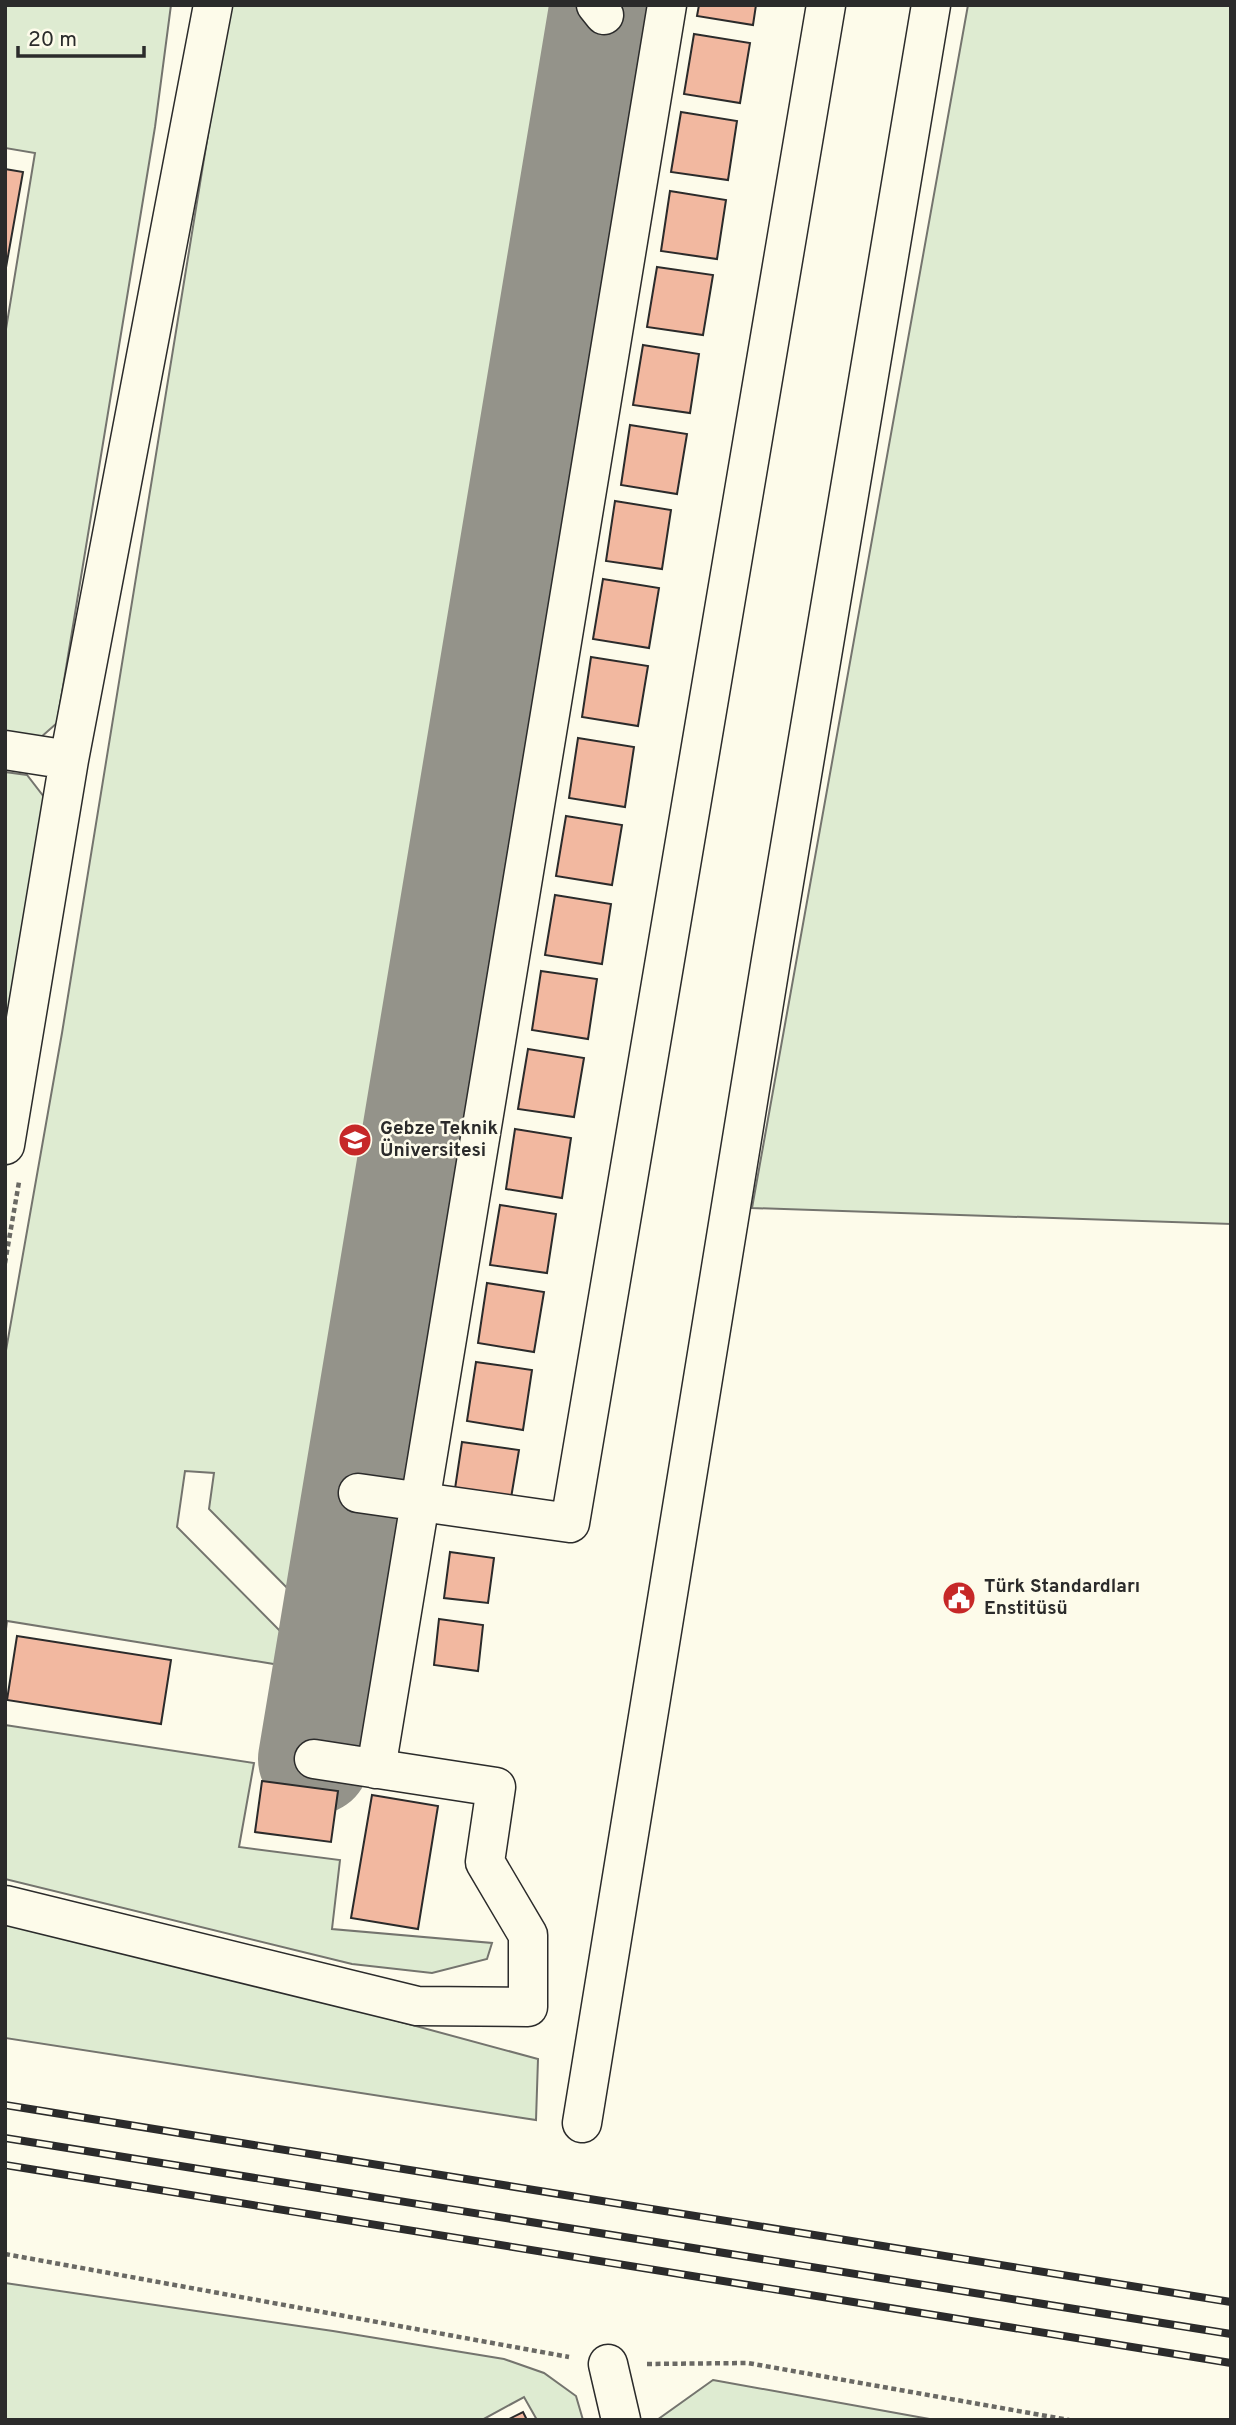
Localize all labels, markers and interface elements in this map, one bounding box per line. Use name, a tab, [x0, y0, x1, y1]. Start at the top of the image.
scale bar	[18, 14, 144, 58]
text: 20 m	[28, 27, 77, 54]
place label: Gebze Teknik Üniversitesi	[380, 1117, 498, 1163]
school or university icon: Gebze Teknik Üniversitesi	[336, 1121, 374, 1159]
place label: Türk Standardları Enstitüsü	[984, 1575, 1140, 1621]
public building icon: Türk Standardları Enstitüsü	[940, 1579, 978, 1617]

